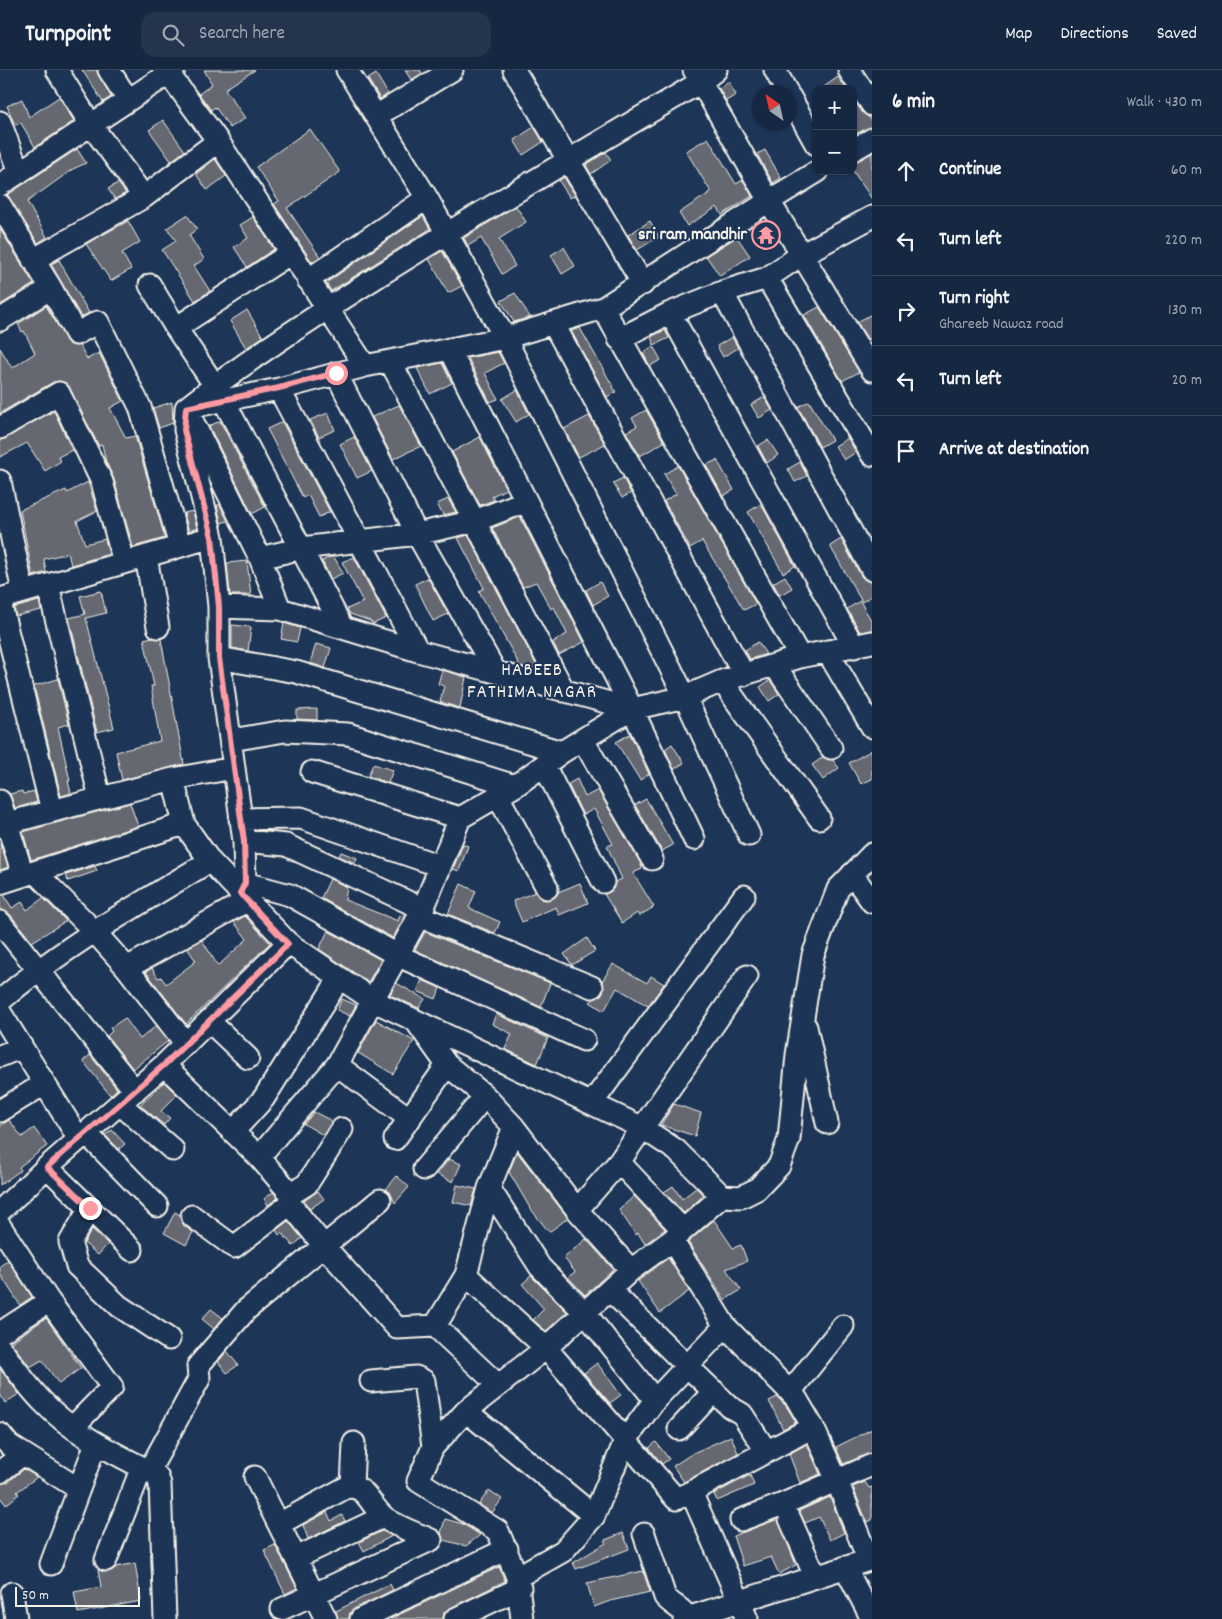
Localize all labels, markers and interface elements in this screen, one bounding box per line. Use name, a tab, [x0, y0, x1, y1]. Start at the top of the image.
search box	[141, 12, 491, 57]
text: Turnpoint	[25, 18, 111, 52]
icon: search	[159, 21, 187, 49]
text: Search here	[199, 21, 285, 48]
text: Map	[1005, 22, 1032, 47]
text: Directions	[1060, 22, 1129, 47]
text: Saved	[1157, 22, 1197, 47]
north arrow	[752, 85, 797, 130]
map controls	[812, 85, 857, 175]
button: +	[812, 85, 857, 130]
text: 6 min	[892, 88, 935, 118]
text: Walk · 430 m	[1127, 91, 1202, 114]
button: −	[812, 130, 857, 175]
icon: ahead	[892, 157, 920, 185]
text: Continue	[939, 157, 1001, 184]
text: 60 m	[1171, 159, 1202, 182]
temple icon: sri ram mandhir	[751, 220, 781, 250]
place label: sri ram mandhir	[638, 223, 747, 248]
icon: left	[892, 227, 920, 255]
text: Turn left	[939, 227, 1002, 254]
text: 220 m	[1165, 229, 1202, 252]
text: Turn right	[939, 286, 1010, 313]
icon: right	[892, 297, 920, 325]
text: 130 m	[1168, 299, 1202, 322]
text: Ghareeb Nawaz road	[939, 313, 1064, 336]
route start	[325, 362, 348, 385]
icon: left	[892, 367, 920, 395]
text: Turn left	[939, 367, 1002, 394]
text: 20 m	[1172, 369, 1202, 392]
icon: arrive	[892, 437, 920, 465]
text: Arrive at destination	[939, 437, 1089, 464]
district label: HABEEB FATHIMA NAGAR	[467, 658, 597, 707]
route end	[79, 1197, 102, 1220]
scale bar	[15, 1584, 140, 1607]
text: 50 m	[22, 1586, 49, 1606]

